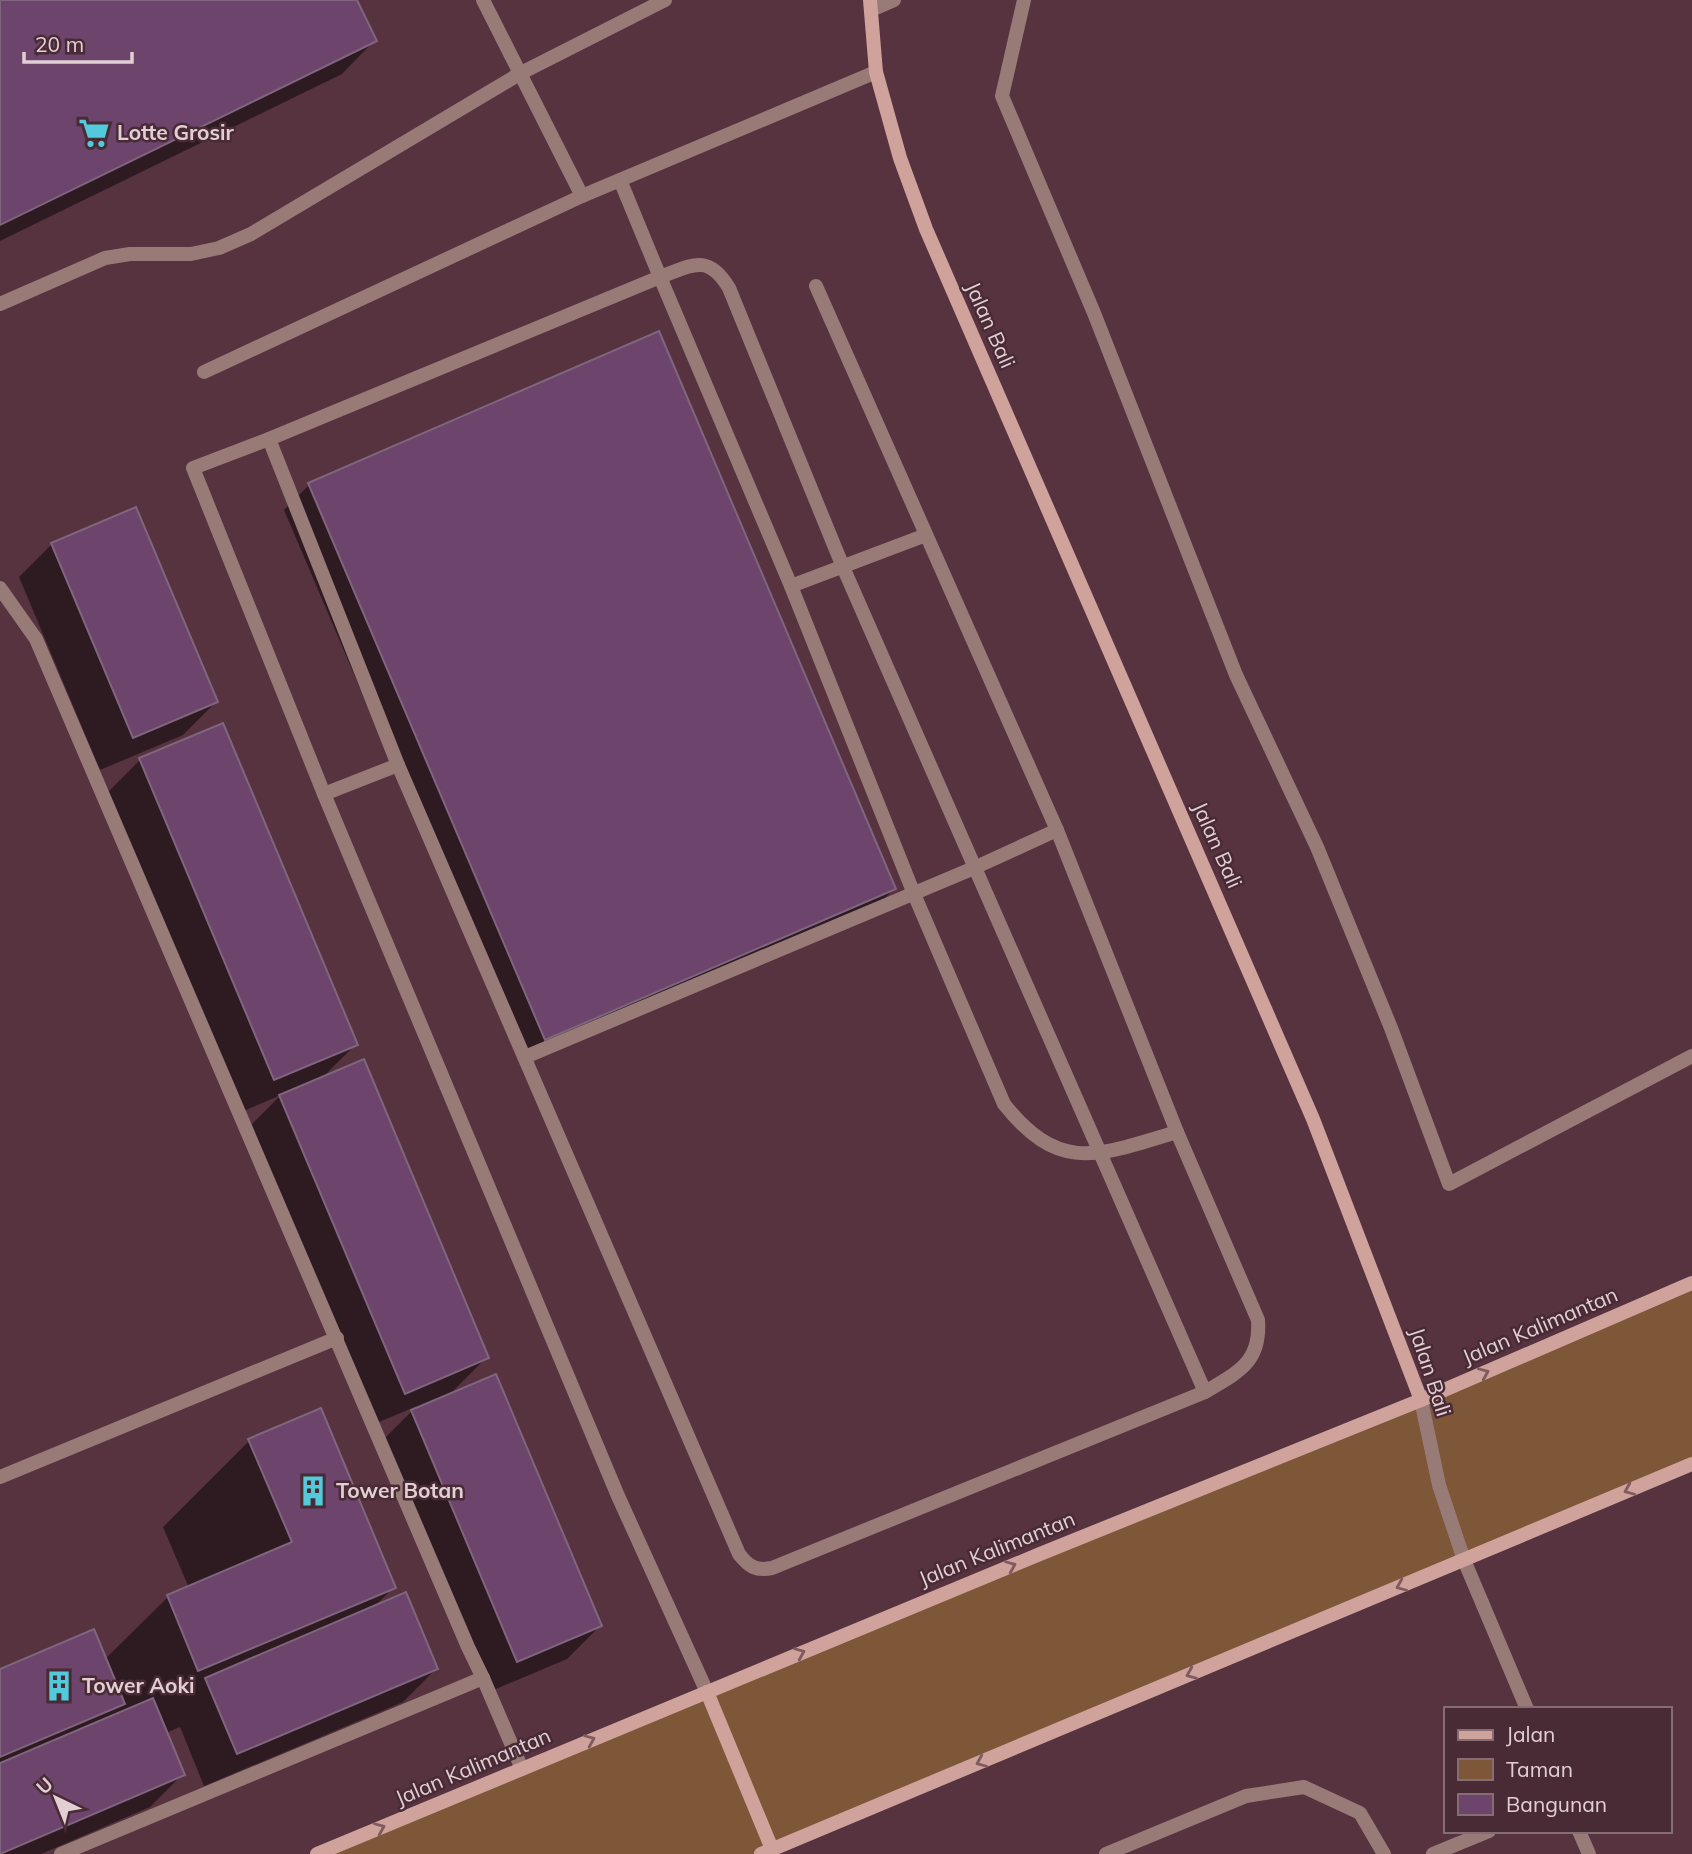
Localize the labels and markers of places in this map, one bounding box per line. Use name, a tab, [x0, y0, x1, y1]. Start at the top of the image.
supermarket icon: Lotte Grosir	[77, 116, 111, 150]
place label: Lotte Grosir	[117, 119, 235, 145]
building icon: Tower Botan	[296, 1474, 330, 1508]
place label: Tower Botan	[336, 1477, 464, 1503]
building icon: Tower Aoki	[42, 1669, 76, 1703]
place label: Tower Aoki	[82, 1672, 195, 1698]

